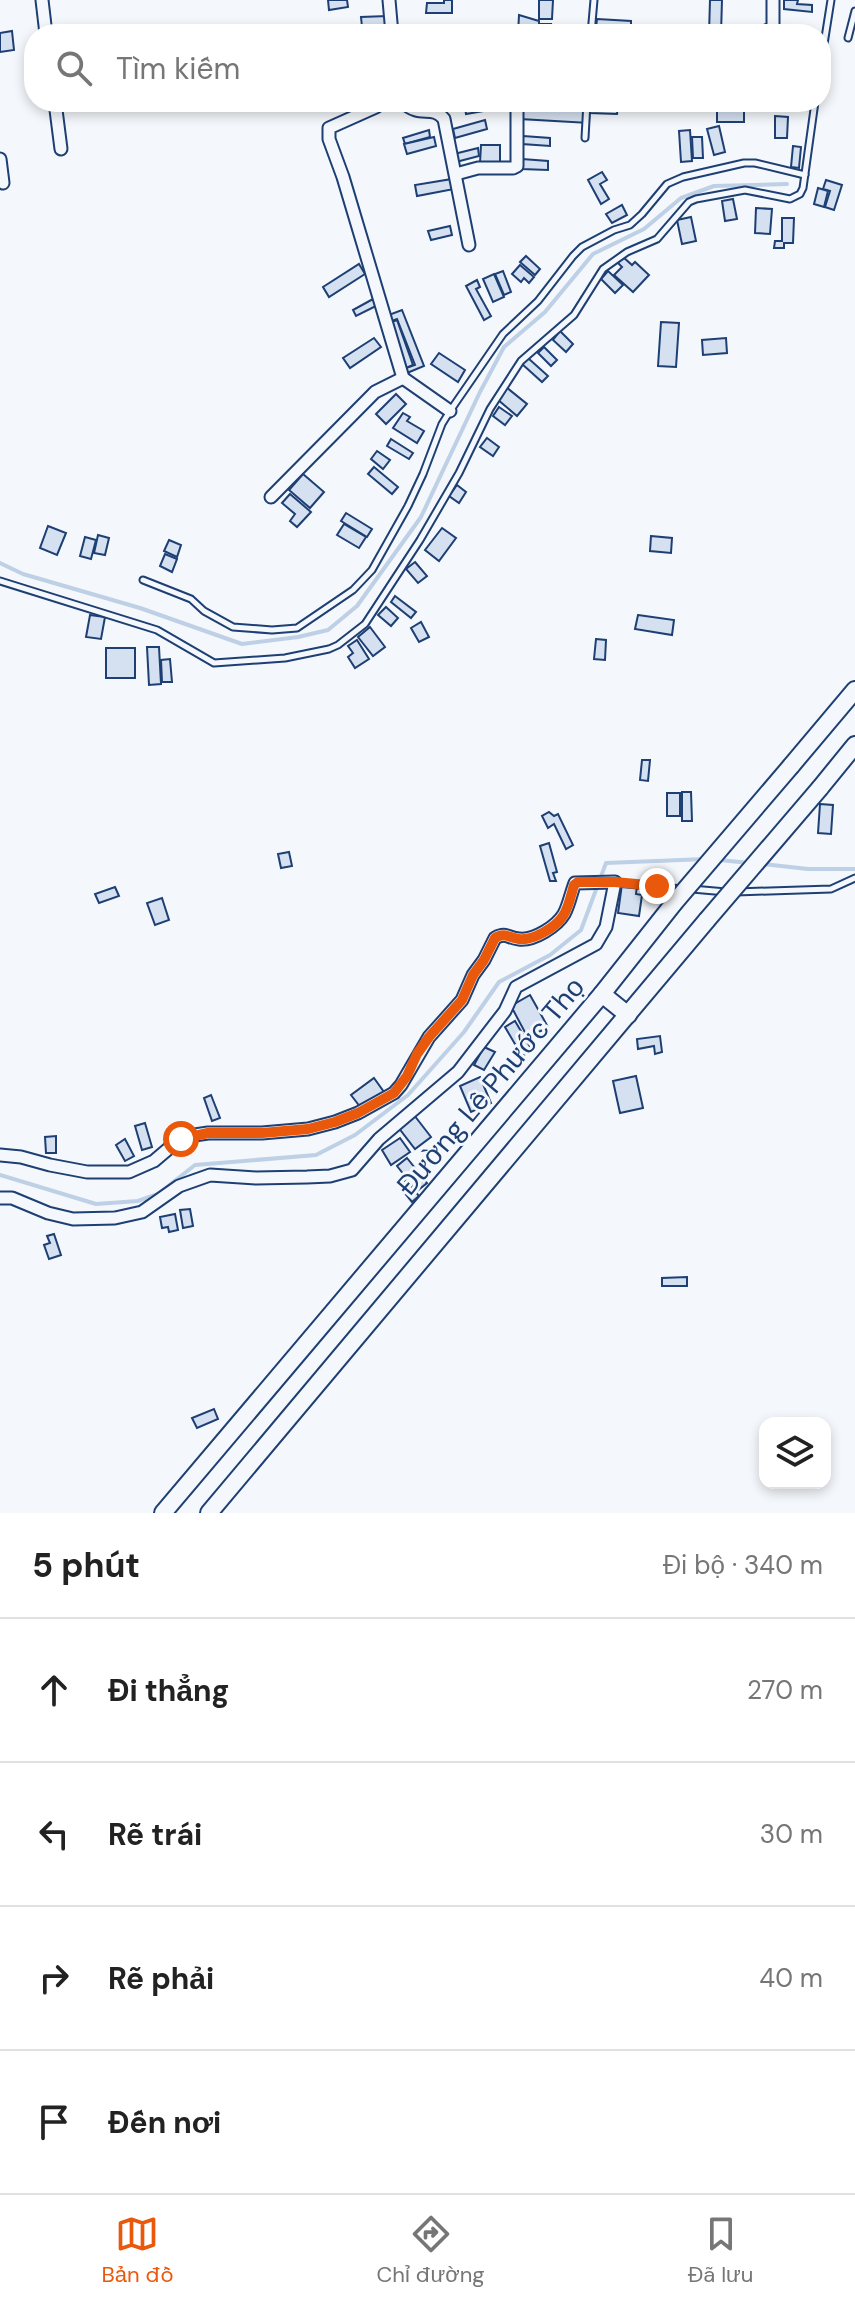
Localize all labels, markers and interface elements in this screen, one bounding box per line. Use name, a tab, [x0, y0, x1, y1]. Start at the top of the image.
search box	[24, 24, 831, 112]
icon: search	[52, 46, 96, 90]
text: Tìm kiếm	[116, 49, 240, 88]
route end	[639, 868, 675, 904]
street label: Đường Lê Phước Thọ	[388, 970, 593, 1203]
route start	[163, 1121, 199, 1157]
map controls	[759, 1417, 831, 1489]
button: layers	[759, 1417, 831, 1489]
text: 5 phút	[32, 1543, 140, 1588]
text: Đi bộ · 340 m	[663, 1548, 823, 1582]
icon: ahead	[32, 1668, 76, 1712]
text: Đi thẳng	[108, 1671, 229, 1710]
text: 270 m	[747, 1673, 823, 1707]
icon: left	[32, 1812, 76, 1856]
text: Rẽ trái	[108, 1815, 202, 1854]
text: 30 m	[760, 1817, 823, 1851]
icon: right	[32, 1956, 76, 2000]
text: Rẽ phải	[108, 1959, 214, 1998]
text: 40 m	[759, 1961, 823, 1995]
icon: arrive	[32, 2100, 76, 2144]
text: Đến nơi	[108, 2103, 221, 2142]
tab: Bản đồ	[102, 2212, 173, 2289]
tab: Chỉ đường	[377, 2212, 485, 2289]
tab: Đã lưu	[688, 2212, 753, 2289]

